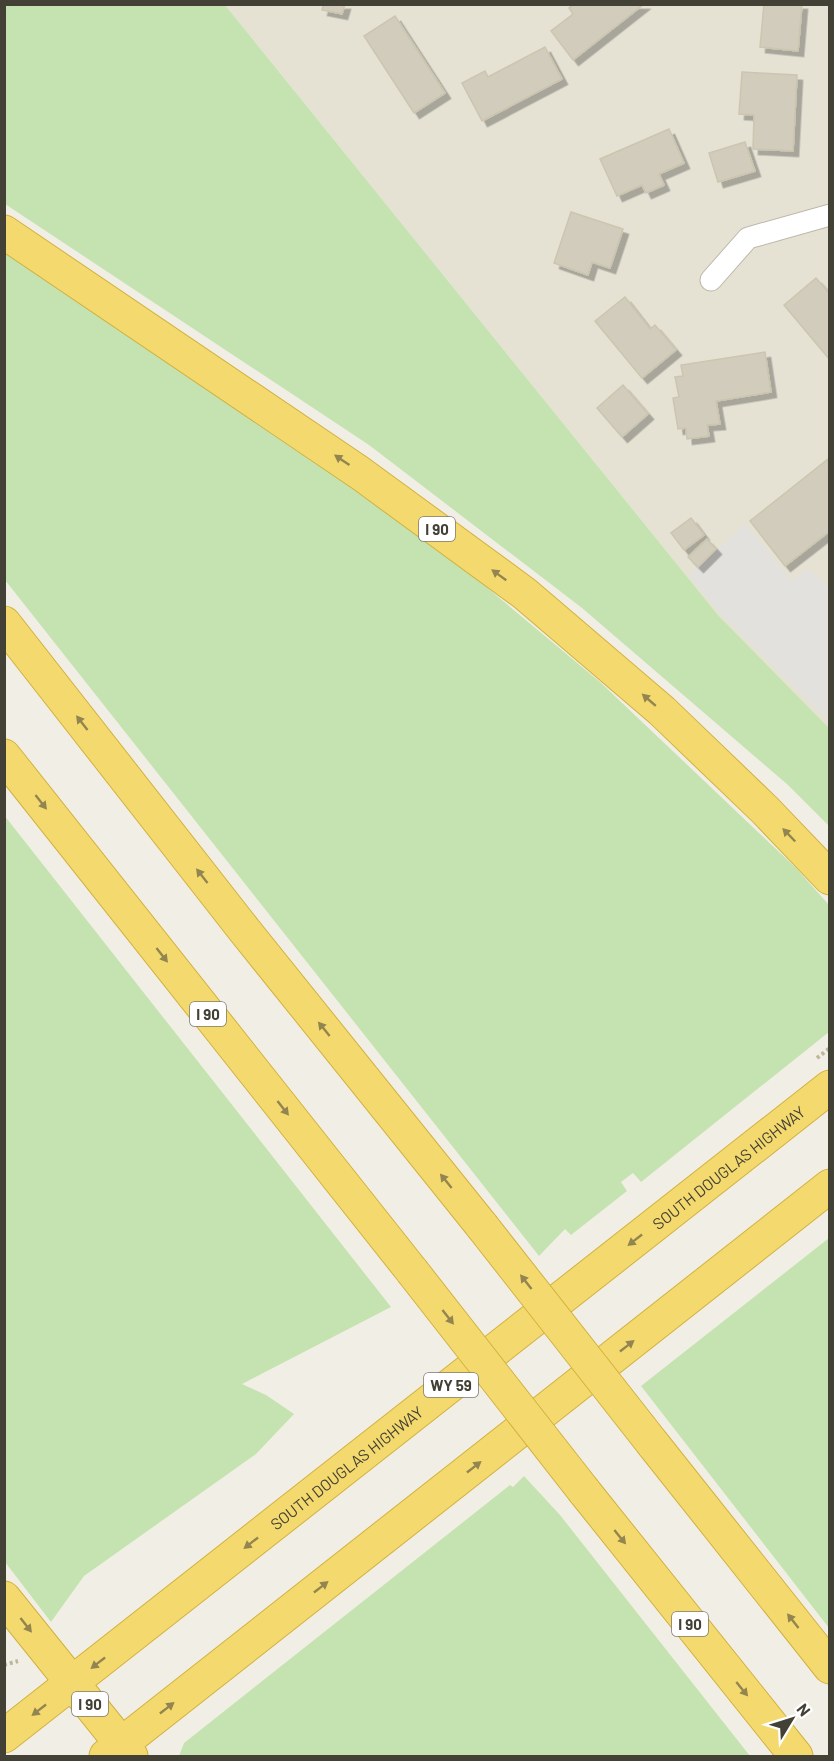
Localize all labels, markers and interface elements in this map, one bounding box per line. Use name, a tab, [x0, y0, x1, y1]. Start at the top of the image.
one-way arrow	[333, 455, 350, 466]
road number: I 90	[419, 517, 455, 541]
one-way arrow	[492, 569, 508, 581]
one-way arrow	[642, 694, 657, 707]
one-way arrow	[77, 715, 89, 730]
one-way arrow	[34, 794, 47, 810]
one-way arrow	[782, 828, 796, 843]
one-way arrow	[196, 868, 209, 884]
one-way arrow	[155, 947, 168, 963]
road number: I 90	[190, 1002, 226, 1026]
one-way arrow	[317, 1021, 330, 1037]
one-way arrow	[276, 1100, 289, 1116]
street label: SOUTH DOUGLAS HIGHWAY	[648, 1101, 808, 1233]
one-way arrow	[439, 1173, 452, 1189]
one-way arrow	[627, 1234, 643, 1247]
one-way arrow	[519, 1274, 532, 1290]
one-way arrow	[441, 1310, 453, 1325]
one-way arrow	[619, 1339, 635, 1352]
road number: WY 59	[424, 1373, 478, 1397]
street label: SOUTH DOUGLAS HIGHWAY	[266, 1401, 426, 1533]
one-way arrow	[466, 1461, 481, 1473]
one-way arrow	[614, 1529, 626, 1544]
one-way arrow	[243, 1536, 259, 1549]
one-way arrow	[313, 1582, 328, 1594]
road number: I 90	[672, 1612, 708, 1636]
one-way arrow	[787, 1613, 800, 1629]
one-way arrow	[19, 1618, 32, 1633]
one-way arrow	[90, 1657, 105, 1669]
one-way arrow	[735, 1681, 748, 1696]
north arrow	[762, 1689, 822, 1749]
road number: I 90	[72, 1692, 108, 1716]
text: N	[793, 1699, 815, 1719]
one-way arrow	[31, 1703, 46, 1715]
one-way arrow	[160, 1703, 175, 1715]

